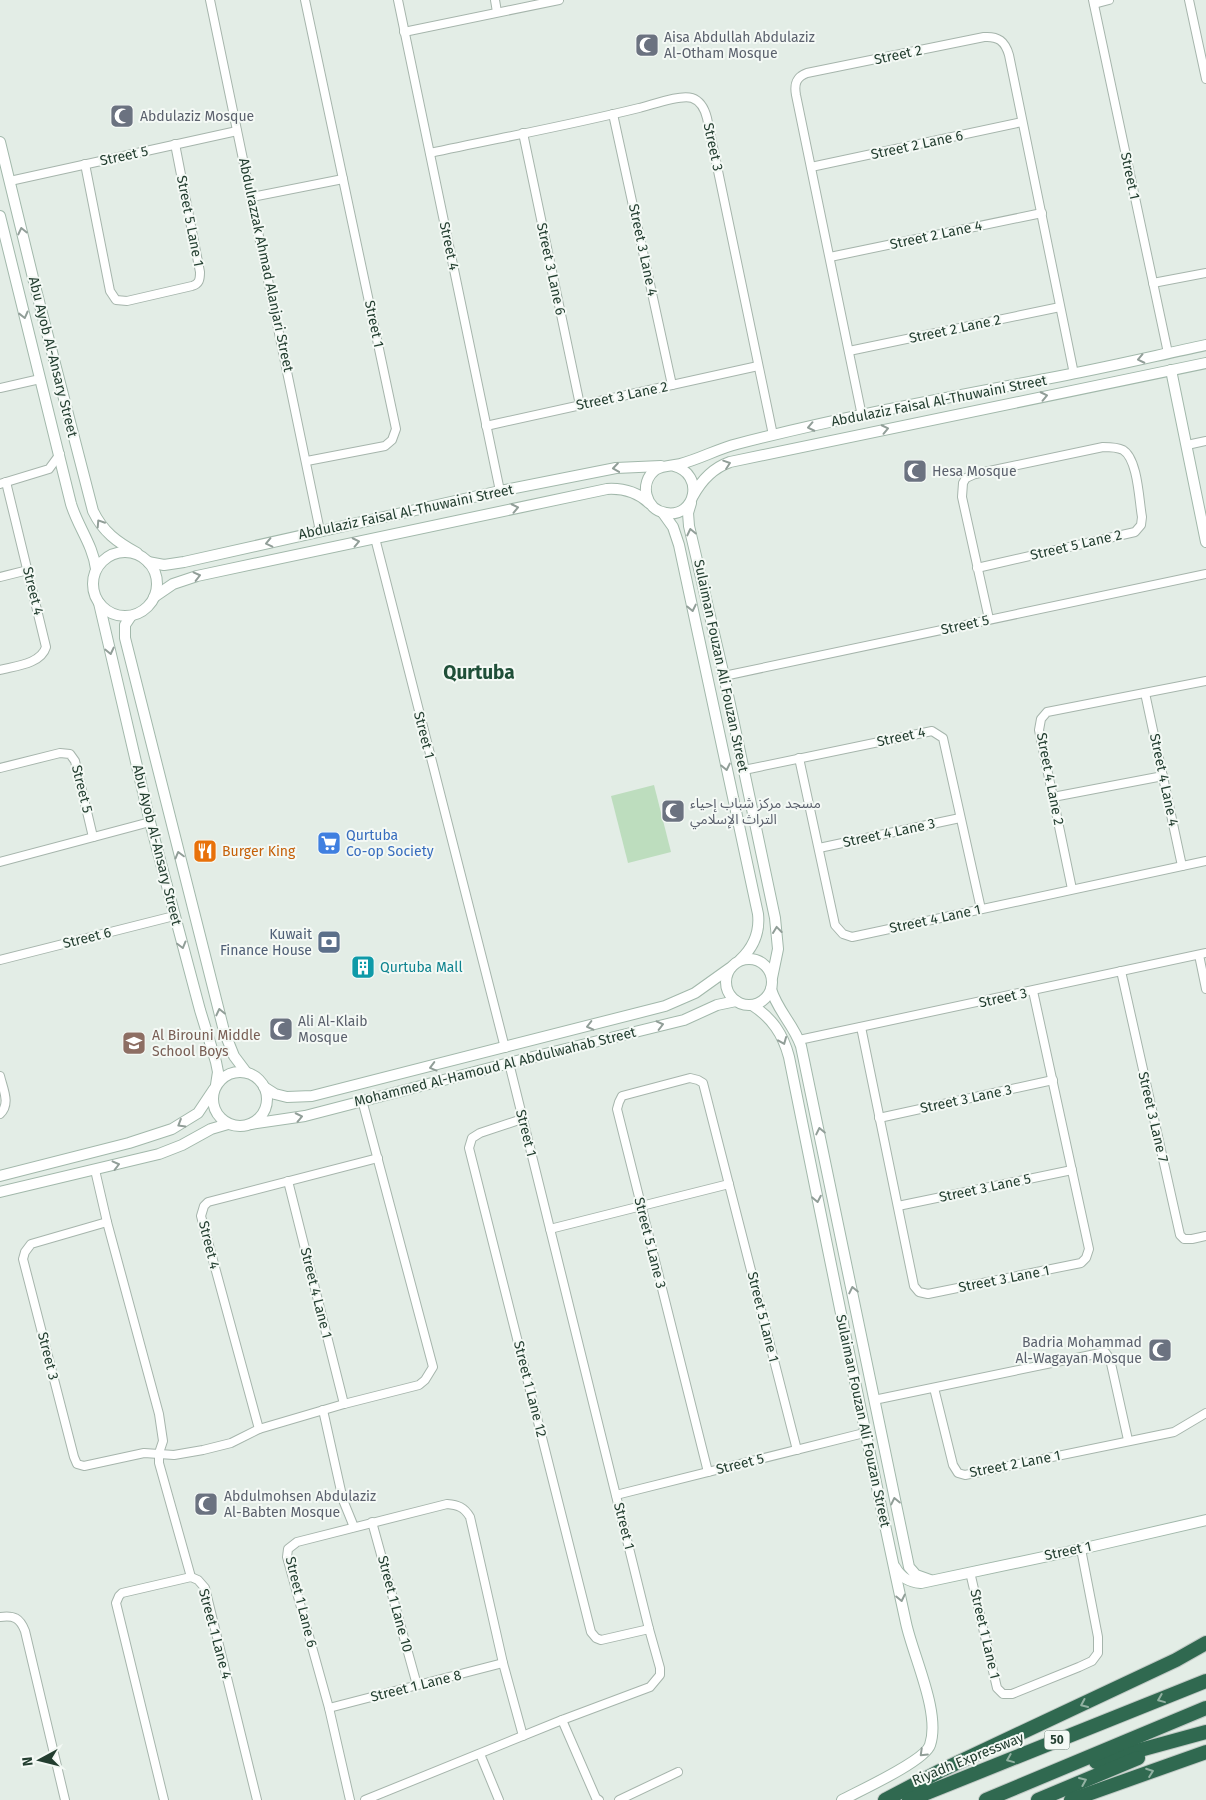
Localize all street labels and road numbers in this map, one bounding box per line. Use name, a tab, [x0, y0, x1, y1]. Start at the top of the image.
street label: Street 2	[872, 42, 924, 68]
street label: Street 3	[700, 121, 726, 173]
street label: Street 2 Lane 6	[869, 127, 965, 163]
street label: Street 5	[98, 143, 150, 169]
street label: Street 1	[1117, 151, 1143, 201]
street label: Abdulrazzak Ahmad Alanjari Street	[235, 156, 297, 374]
street label: Street 5 Lane 1	[173, 174, 207, 268]
street label: Street 3 Lane 4	[625, 202, 661, 298]
street label: Street 2 Lane 4	[888, 217, 984, 253]
street label: Street 4	[436, 220, 463, 272]
street label: Street 3 Lane 6	[533, 221, 569, 317]
street label: Abu Ayob Al-Ansary Street	[25, 275, 81, 440]
street label: Street 1	[361, 299, 387, 349]
street label: Street 2 Lane 2	[908, 311, 1002, 347]
street label: Abdulaziz Faisal Al-Thuwaini Street	[830, 372, 1049, 430]
street label: Street 3 Lane 2	[575, 378, 669, 414]
street label: Abdulaziz Faisal Al-Thuwaini Street	[297, 481, 516, 543]
street label: Street 5 Lane 2	[1029, 526, 1123, 564]
street label: Sulaiman Fouzan Ali Fouzan Street	[690, 558, 752, 775]
street label: Street 4	[19, 565, 47, 617]
street label: Street 5	[939, 612, 991, 638]
street label: Street 1	[410, 710, 438, 760]
street label: Street 4	[875, 723, 927, 750]
street label: Street 4 Lane 2	[1033, 731, 1067, 827]
street label: Street 4 Lane 4	[1146, 732, 1182, 828]
street label: Street 5	[68, 763, 96, 815]
street label: Abu Ayob Al-Ansary Street	[129, 763, 185, 928]
street label: Street 4 Lane 3	[841, 815, 937, 851]
street label: Street 4 Lane 1	[888, 901, 982, 937]
street label: Street 6	[61, 924, 113, 952]
street label: Street 3	[977, 985, 1029, 1011]
street label: Mohammed Al-Hamoud Al Abdulwahab Street	[352, 1023, 639, 1110]
street label: Street 3 Lane 7	[1134, 1070, 1172, 1164]
street label: Street 3 Lane 3	[919, 1081, 1013, 1117]
street label: Street 1	[512, 1108, 540, 1158]
street label: Street 3 Lane 5	[938, 1170, 1032, 1206]
street label: Street 5 Lane 3	[630, 1196, 670, 1290]
street label: Street 4	[195, 1219, 223, 1271]
street label: Street 4 Lane 1	[297, 1246, 335, 1340]
street label: Street 3 Lane 1	[957, 1262, 1051, 1296]
street label: Street 5 Lane 1	[744, 1270, 782, 1364]
street label: Sulaiman Fouzan Ali Fouzan Street	[832, 1313, 894, 1530]
street label: Street 3	[34, 1330, 62, 1382]
street label: Street 1 Lane 12	[510, 1339, 550, 1439]
street label: Street 2 Lane 1	[968, 1447, 1062, 1481]
street label: Street 5	[714, 1450, 766, 1478]
street label: Street 1	[610, 1501, 638, 1551]
street label: Street 1	[1043, 1538, 1093, 1564]
street label: Street 1 Lane 10	[374, 1554, 416, 1654]
street label: Street 1 Lane 6	[282, 1555, 320, 1649]
street label: Street 1 Lane 4	[195, 1587, 235, 1682]
street label: Street 1 Lane 1	[966, 1587, 1004, 1681]
street label: Street 1 Lane 8	[369, 1666, 464, 1706]
street label: Riyadh Expressway	[910, 1729, 1027, 1789]
road number: 50	[1044, 1730, 1070, 1750]

